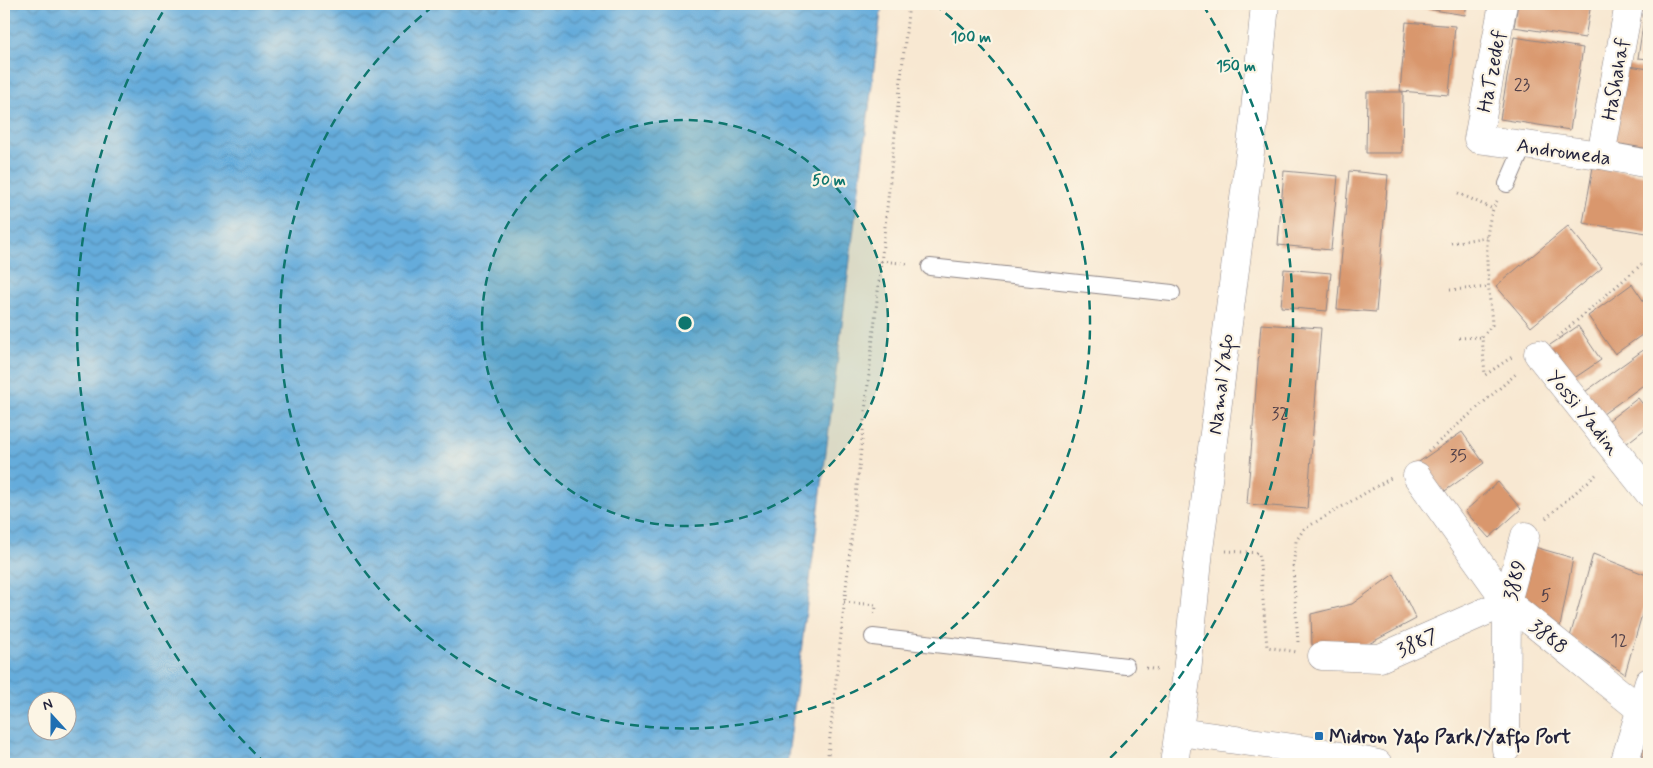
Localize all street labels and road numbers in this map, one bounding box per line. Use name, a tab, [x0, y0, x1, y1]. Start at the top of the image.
street label: HaTzedef	[1471, 28, 1514, 115]
street label: HaShahaf	[1596, 36, 1637, 123]
street label: Andromeda	[1515, 133, 1613, 172]
street label: Namal Yafo	[1202, 332, 1243, 436]
street label: Yossi Yadin	[1540, 365, 1626, 461]
street label: 3889	[1497, 557, 1534, 603]
street label: 3888	[1523, 613, 1573, 661]
street label: 3887	[1392, 622, 1443, 664]

